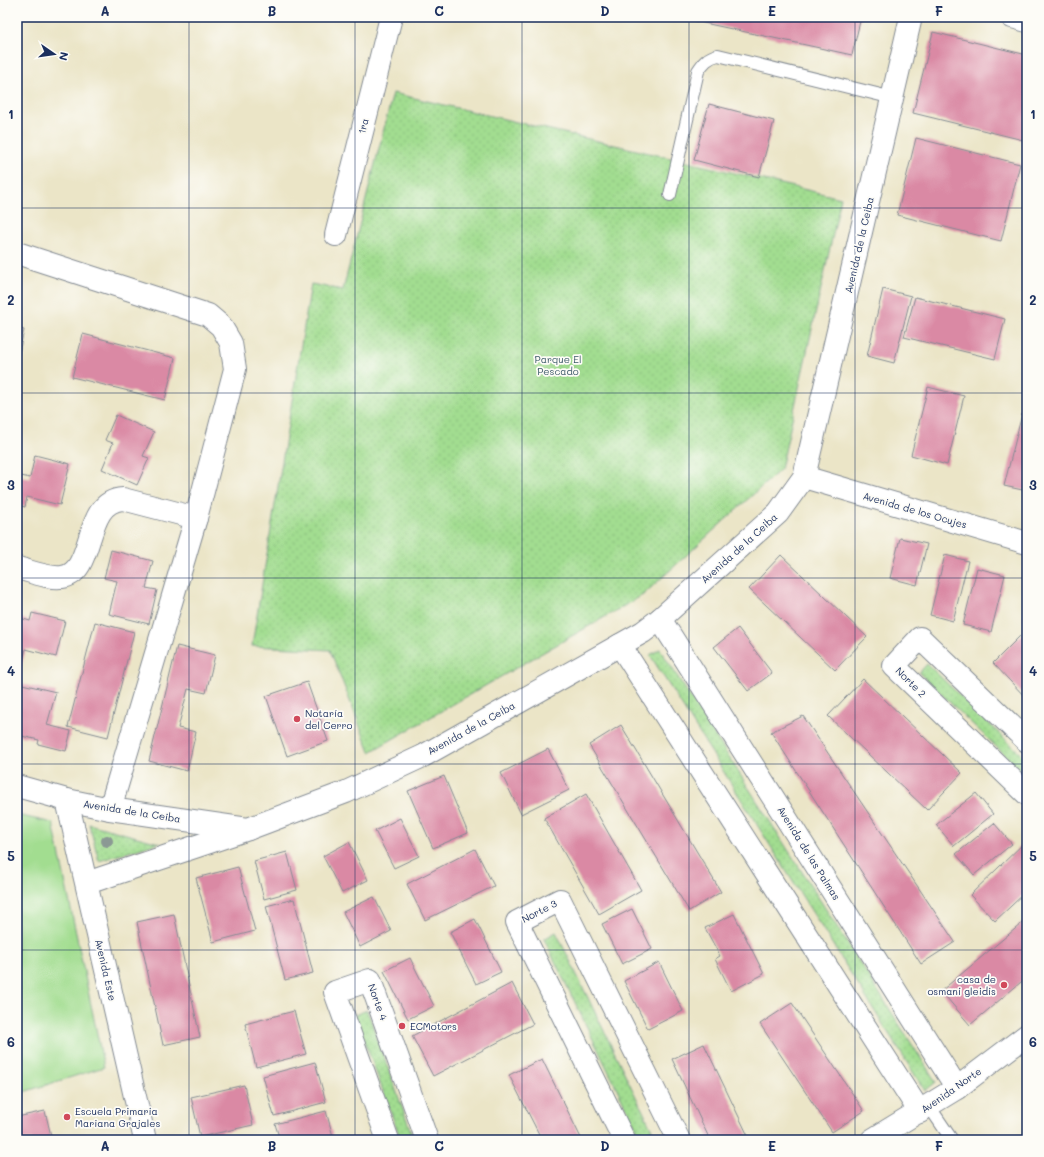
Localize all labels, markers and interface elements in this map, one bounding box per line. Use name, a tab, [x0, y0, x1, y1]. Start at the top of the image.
text: A	[100, 2, 110, 19]
text: B	[268, 2, 277, 19]
text: C	[434, 2, 444, 19]
text: D	[600, 2, 610, 19]
text: E	[768, 2, 776, 19]
text: F	[935, 2, 943, 19]
north arrow	[34, 34, 74, 74]
text: N	[56, 51, 72, 62]
text: 1	[8, 105, 14, 122]
text: 1	[1030, 105, 1036, 122]
street label: 1ra	[354, 117, 372, 135]
street label: Avenida de la Ceiba	[841, 195, 877, 295]
text: 2	[7, 291, 15, 308]
text: 2	[1029, 291, 1037, 308]
park label: Parque El Pescado	[535, 352, 581, 378]
text: 3	[7, 476, 15, 493]
text: 3	[1029, 476, 1037, 493]
street label: Avenida de los Ocujes	[861, 488, 969, 532]
street label: Avenida de la Ceiba	[698, 510, 780, 586]
text: 4	[7, 662, 15, 679]
text: 4	[1029, 662, 1037, 679]
street label: Norte 2	[893, 664, 929, 700]
street label: Avenida de la Ceiba	[425, 698, 517, 758]
place label: Notaría del Cerro	[305, 706, 353, 732]
marker: Notaría del Cerro	[292, 714, 302, 724]
street label: Avenida de la Ceiba	[82, 796, 182, 826]
street label: Avenida de las Palmas	[774, 803, 844, 903]
text: 5	[7, 847, 15, 864]
text: 5	[1029, 847, 1037, 864]
street label: Norte 3	[519, 896, 559, 926]
street label: Avenida Este	[92, 938, 120, 1002]
place label: casa de osmani gleidis	[927, 972, 996, 998]
marker: casa de osmani gleidis	[999, 980, 1009, 990]
street label: Norte 4	[365, 982, 391, 1022]
place label: ECMotors	[410, 1019, 457, 1033]
marker: ECMotors	[397, 1021, 407, 1031]
text: 6	[7, 1033, 15, 1050]
text: 6	[1029, 1033, 1037, 1050]
street label: Avenida Norte	[918, 1064, 984, 1116]
place label: Escuela Primaria Mariana Grajales	[75, 1104, 160, 1130]
marker: Escuela Primaria Mariana Grajales	[62, 1112, 72, 1122]
text: A	[100, 1137, 110, 1154]
text: B	[268, 1137, 277, 1154]
text: C	[434, 1137, 444, 1154]
text: D	[600, 1137, 610, 1154]
text: E	[768, 1137, 776, 1154]
text: F	[935, 1137, 943, 1154]

